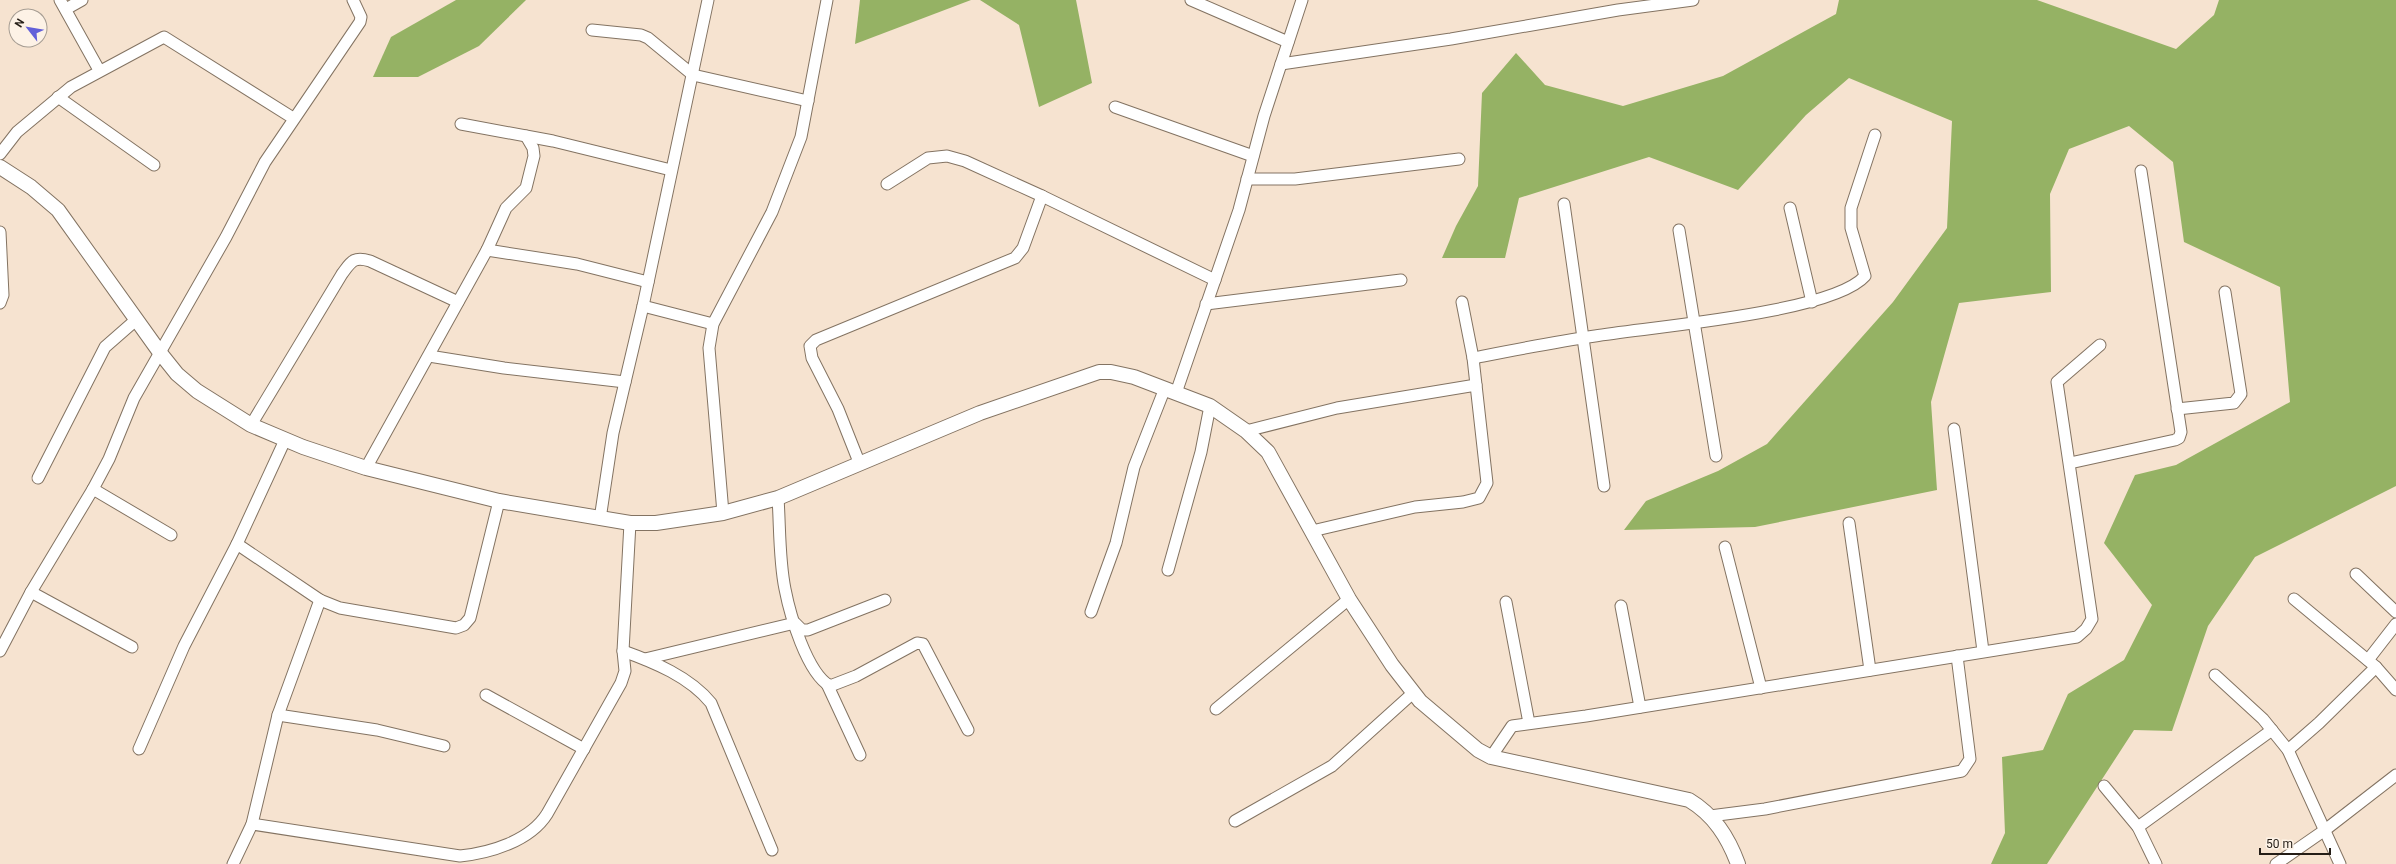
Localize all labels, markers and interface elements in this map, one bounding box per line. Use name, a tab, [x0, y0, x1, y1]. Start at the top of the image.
north arrow	[8, 8, 48, 48]
text: N	[12, 16, 28, 30]
scale bar	[2260, 830, 2330, 856]
text: 50 m	[2266, 837, 2293, 851]

